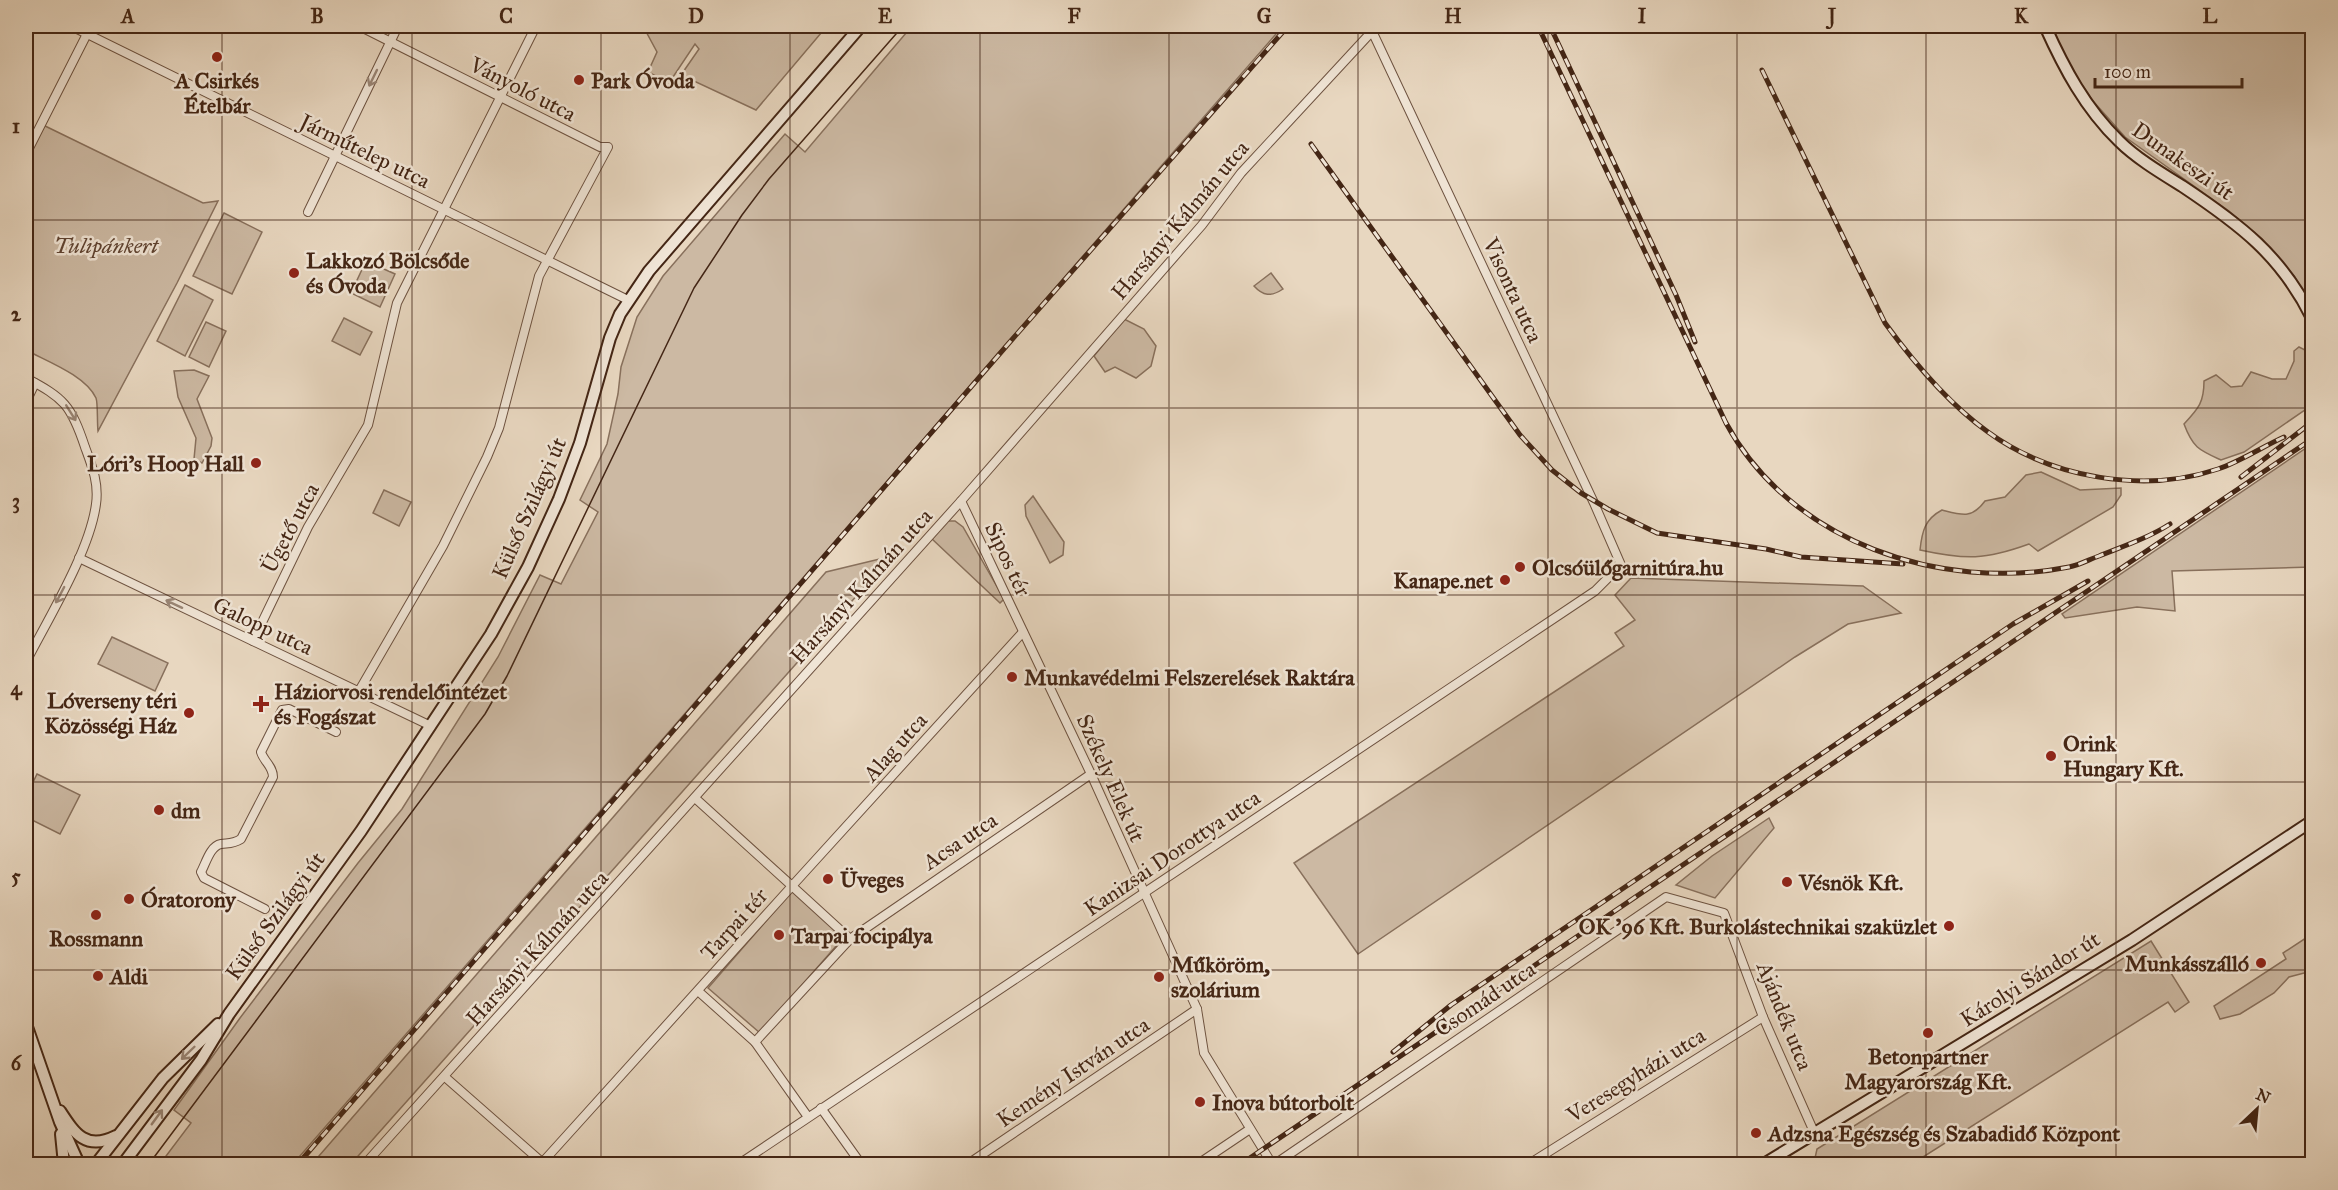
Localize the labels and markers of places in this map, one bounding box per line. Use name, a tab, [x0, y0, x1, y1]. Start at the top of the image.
marker: A Csirkés Ételbár	[210, 50, 224, 64]
place label: A Csirkés Ételbár	[173, 67, 259, 119]
place label: Park Óvoda	[591, 67, 695, 94]
marker: Park Óvoda	[572, 73, 586, 87]
place label: Lakkozó Bölcsőde és Óvoda	[306, 247, 470, 299]
marker: Lakkozó Bölcsőde és Óvoda	[287, 266, 301, 280]
place label: Lóri's Hoop Hall	[87, 450, 245, 477]
marker: Lóri's Hoop Hall	[249, 456, 263, 470]
place label: Olcsóülőgarnitúra.hu	[1532, 554, 1724, 581]
marker: Olcsóülőgarnitúra.hu	[1513, 560, 1527, 574]
place label: Kanape.net	[1393, 567, 1493, 594]
marker: Kanape.net	[1498, 573, 1512, 587]
place label: Munkavédelmi Felszerelések Raktára	[1024, 664, 1355, 691]
marker: Munkavédelmi Felszerelések Raktára	[1005, 670, 1019, 684]
place label: Háziorvosi rendelőintézet és Fogászat	[274, 678, 507, 730]
place label: Lóverseny téri Közösségi Ház	[44, 687, 178, 739]
marker: Háziorvosi rendelőintézet és Fogászat	[252, 695, 270, 713]
marker: Lóverseny téri Közösségi Ház	[182, 706, 196, 720]
place label: Orink Hungary Kft.	[2063, 730, 2184, 782]
marker: Orink Hungary Kft.	[2044, 749, 2058, 763]
place label: dm	[171, 797, 201, 824]
marker: dm	[152, 803, 166, 817]
place label: Üveges	[840, 866, 904, 893]
place label: Vésnök Kft.	[1798, 869, 1903, 896]
marker: Üveges	[821, 872, 835, 886]
marker: Vésnök Kft.	[1780, 875, 1794, 889]
place label: Óratorony	[141, 886, 237, 913]
marker: Óratorony	[122, 892, 136, 906]
marker: Rossmann	[89, 908, 103, 922]
place label: OK '96 Kft. Burkolástechnikai szaküzlet	[1579, 913, 1937, 940]
marker: OK '96 Kft. Burkolástechnikai szaküzlet	[1942, 919, 1956, 933]
place label: Tarpai focipálya	[790, 922, 933, 949]
place label: Rossmann	[49, 925, 143, 952]
marker: Tarpai focipálya	[772, 928, 786, 942]
place label: Munkásszálló	[2125, 950, 2249, 977]
place label: Műköröm, szolárium	[1171, 951, 1270, 1003]
marker: Munkásszálló	[2254, 956, 2268, 970]
place label: Aldi	[108, 963, 149, 990]
marker: Aldi	[91, 969, 105, 983]
marker: Műköröm, szolárium	[1152, 970, 1166, 984]
marker: Betonpartner Magyarország Kft.	[1921, 1026, 1935, 1040]
place label: Betonpartner Magyarország Kft.	[1844, 1043, 2012, 1095]
place label: Inova bútorbolt	[1212, 1089, 1354, 1116]
marker: Inova bútorbolt	[1193, 1095, 1207, 1109]
place label: Adzsna Egészség és Szabadidő Központ	[1766, 1120, 2120, 1147]
marker: Adzsna Egészség és Szabadidő Központ	[1749, 1126, 1763, 1140]

